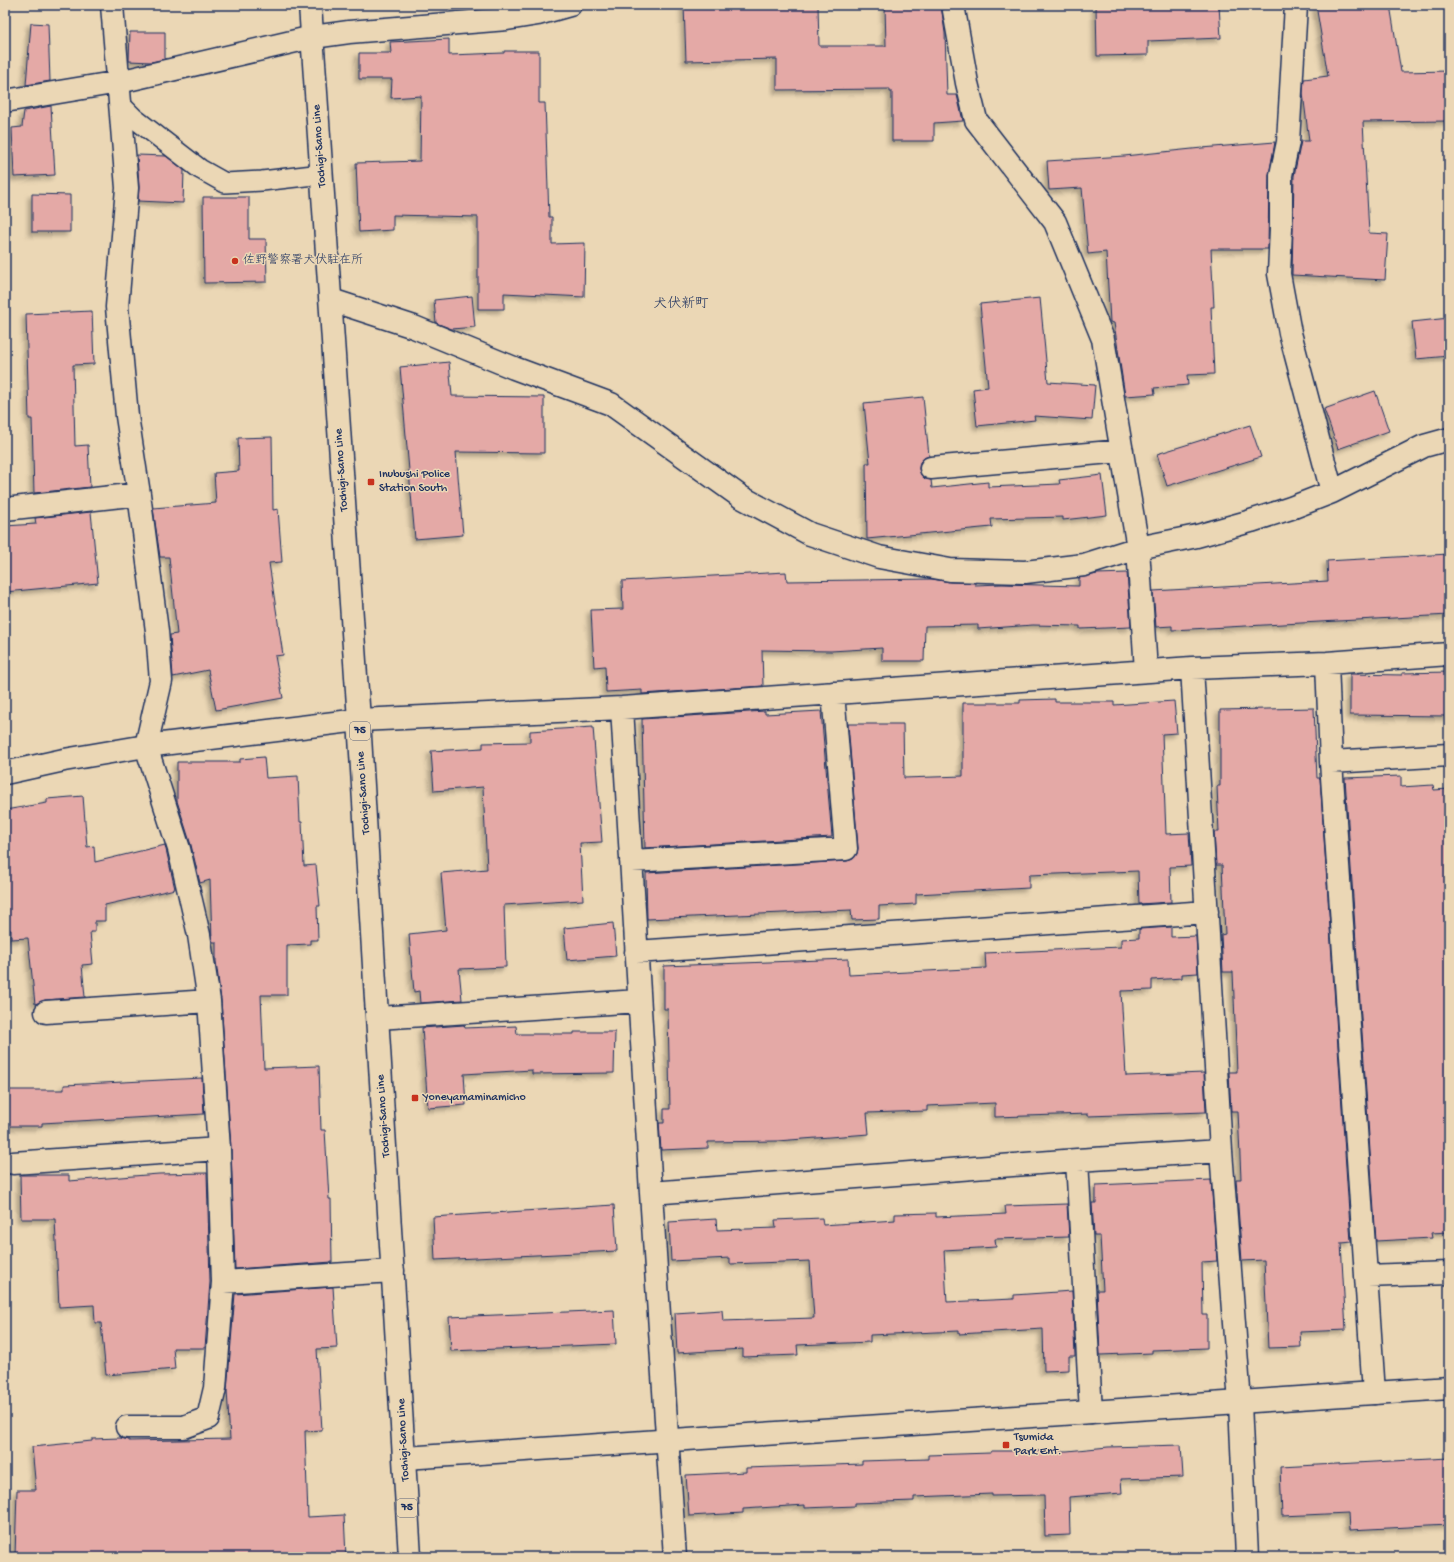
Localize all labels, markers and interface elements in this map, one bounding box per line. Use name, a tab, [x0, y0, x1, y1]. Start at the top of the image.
street label: Tochigi-Sano Line	[310, 103, 330, 189]
place label: 佐野警察署犬伏駐在所	[243, 253, 363, 268]
marker: 佐野警察署犬伏駐在所	[230, 256, 240, 266]
district label: 犬伏新町	[653, 296, 709, 313]
street label: Tochigi-Sano Line	[332, 427, 352, 513]
place label: Inubushi Police Station South	[379, 468, 451, 496]
marker: Inubushi Police Station South	[366, 477, 376, 487]
road number: 75	[350, 722, 370, 740]
street label: Tochigi-Sano Line	[354, 750, 374, 836]
street label: Tochigi-Sano Line	[374, 1073, 394, 1159]
place label: Yoneyamaminamicho	[422, 1091, 526, 1105]
marker: Yoneyamaminamicho	[410, 1093, 420, 1103]
street label: Tochigi-Sano Line	[395, 1397, 413, 1483]
place label: Tsumida Park Ent.	[1013, 1431, 1062, 1459]
marker: Tsumida Park Ent.	[1001, 1440, 1011, 1450]
road number: 75	[397, 1499, 417, 1517]

